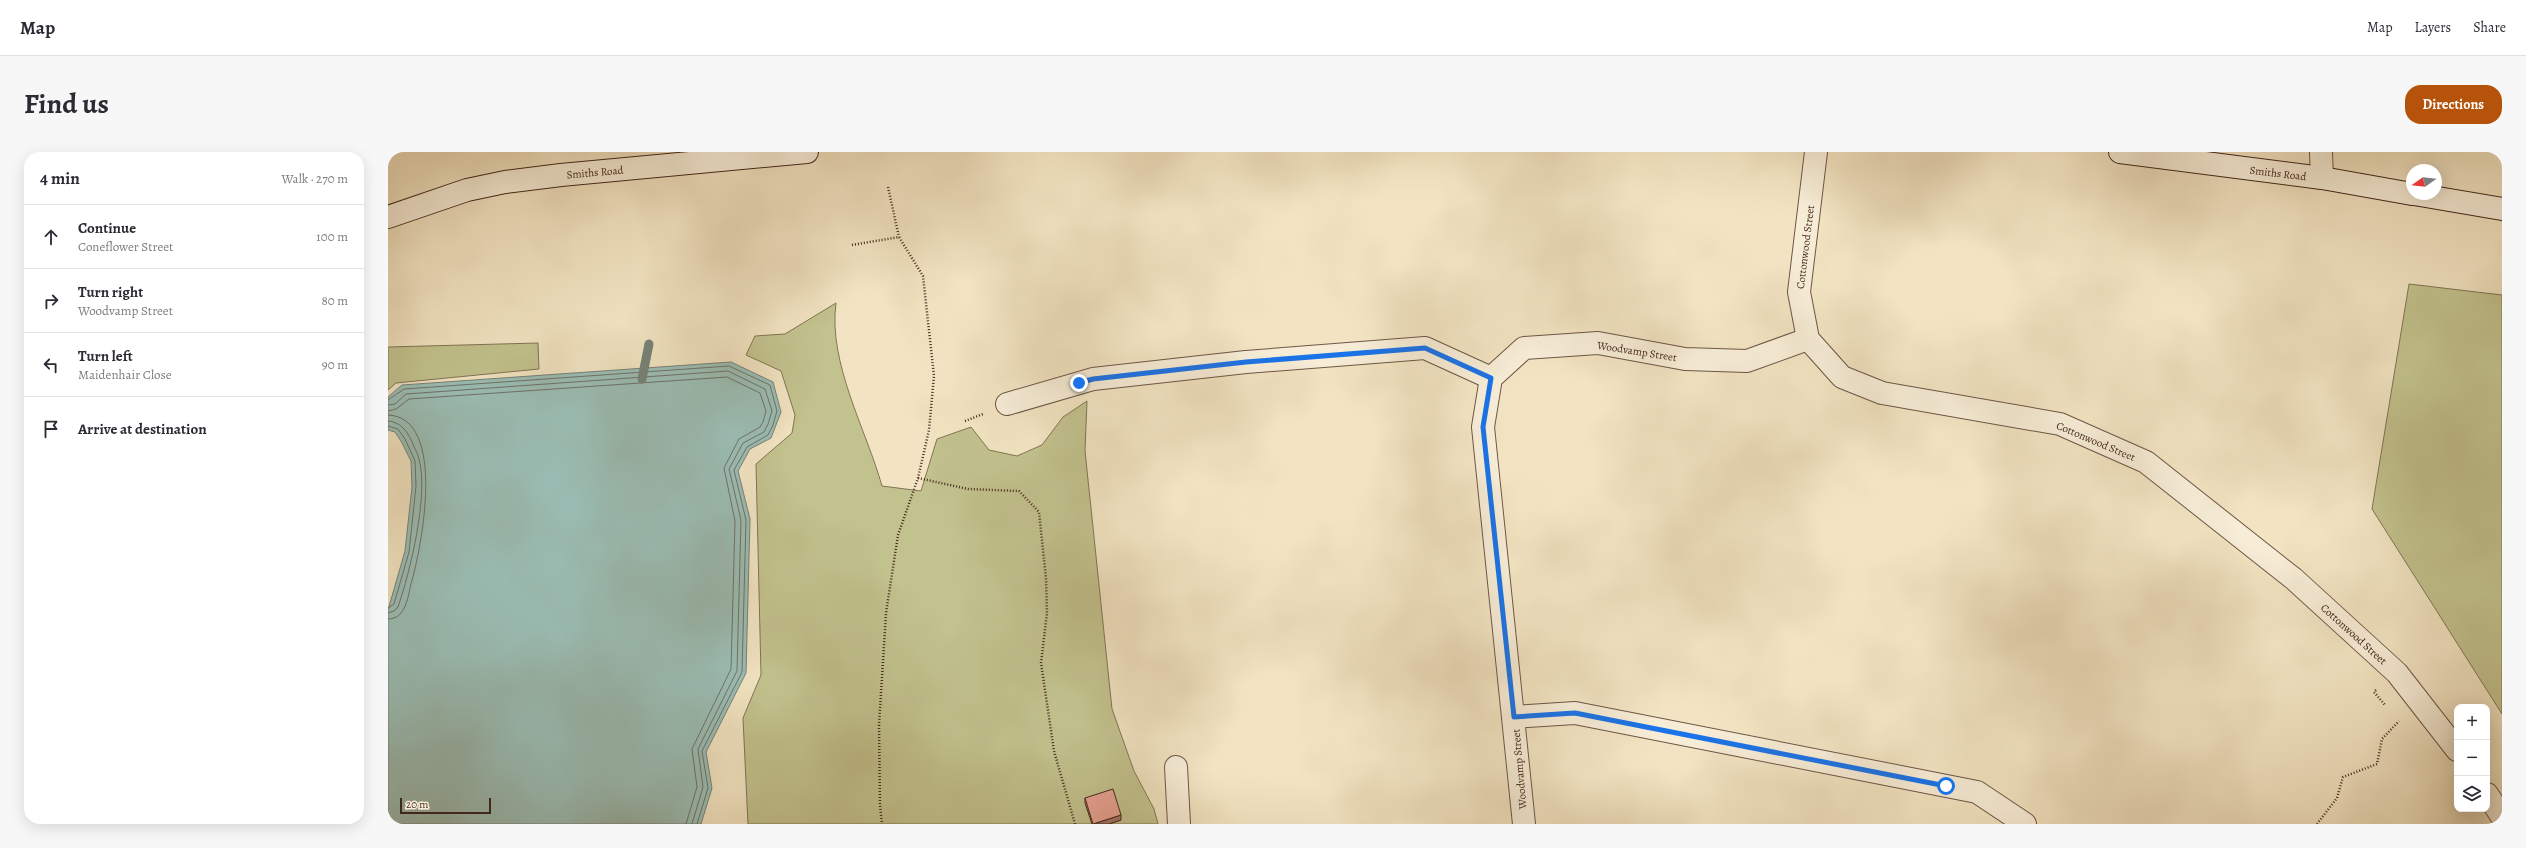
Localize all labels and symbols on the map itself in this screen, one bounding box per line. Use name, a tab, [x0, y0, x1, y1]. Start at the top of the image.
street label: Smiths Road	[566, 163, 624, 182]
street label: Smiths Road	[2249, 163, 2307, 184]
north arrow	[2406, 164, 2442, 200]
street label: Cottonwood Street	[1793, 204, 1818, 290]
street label: Woodvamp Street	[1595, 338, 1678, 365]
route end	[1070, 374, 1088, 392]
street label: Cottonwood Street	[2054, 418, 2138, 465]
street label: Cottonwood Street	[2317, 601, 2390, 668]
street label: Woodvamp Street	[1508, 728, 1531, 811]
route start	[1937, 777, 1955, 795]
scale bar	[400, 796, 491, 815]

